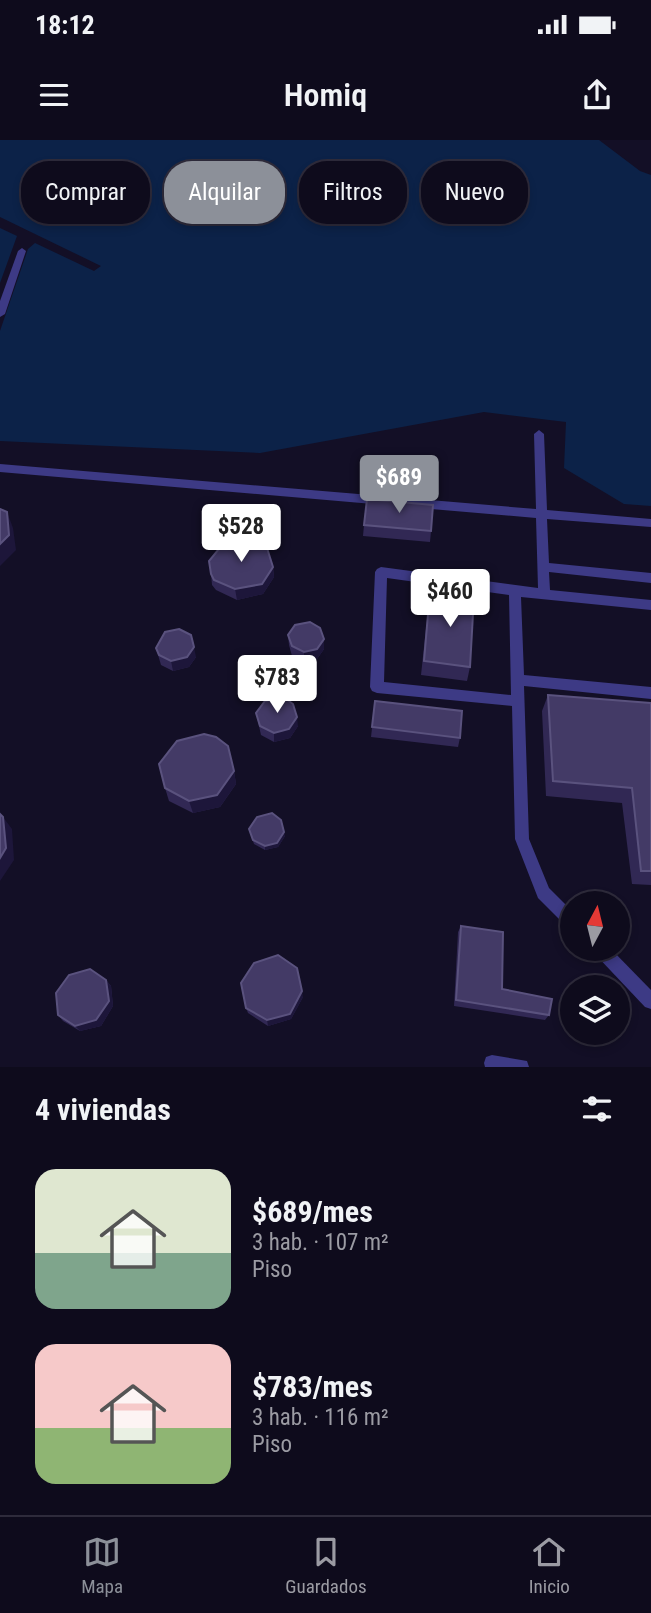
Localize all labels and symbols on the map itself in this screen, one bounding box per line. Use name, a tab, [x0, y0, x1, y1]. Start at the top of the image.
pin: $689	[358, 456, 440, 515]
pin: $528	[200, 504, 282, 564]
pin: $460	[409, 570, 491, 629]
pin: $783	[236, 656, 318, 715]
north arrow	[560, 891, 630, 961]

